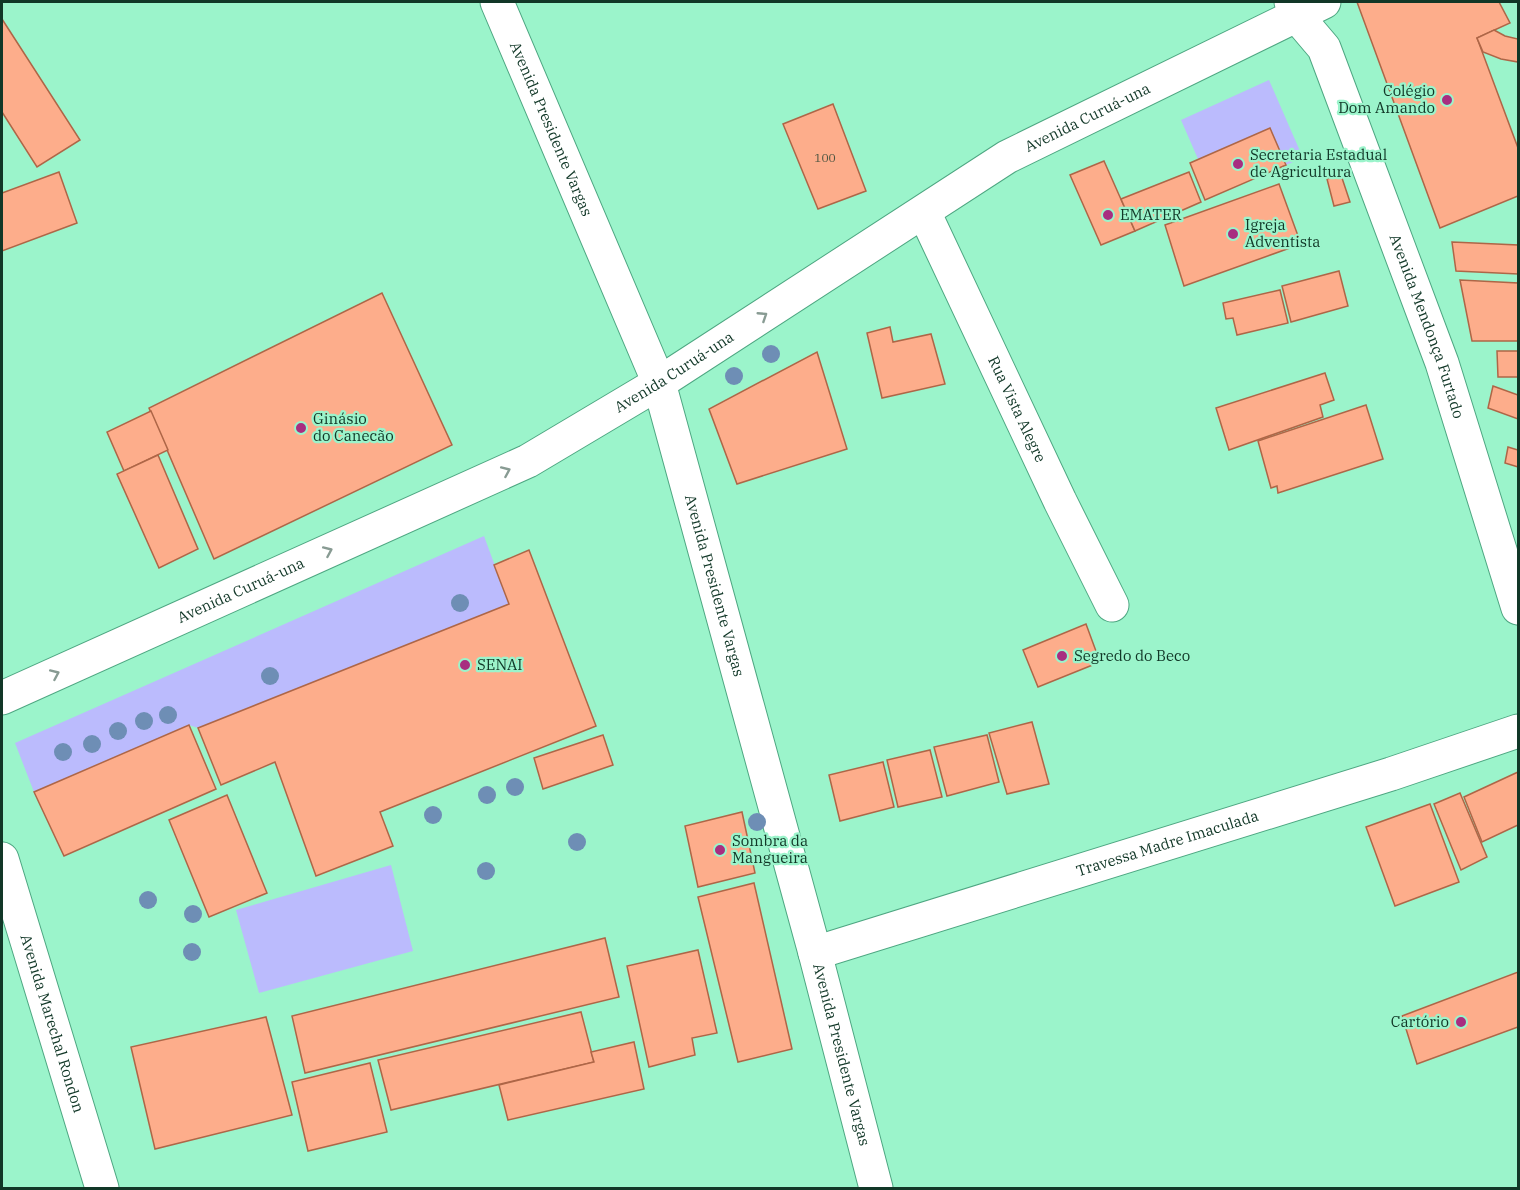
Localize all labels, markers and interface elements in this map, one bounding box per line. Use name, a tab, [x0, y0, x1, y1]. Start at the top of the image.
street label: Avenida Presidente Vargas	[506, 39, 597, 219]
street label: Avenida Curuá-una	[1021, 78, 1153, 156]
place label: Colégio Dom Amando	[1338, 81, 1435, 117]
marker: Colégio Dom Amando	[1440, 93, 1454, 107]
place label: Secretaria Estadual de Agricultura	[1250, 145, 1387, 181]
house number: 100	[814, 150, 836, 165]
marker: Secretaria Estadual de Agricultura	[1231, 157, 1245, 171]
place label: EMATER	[1120, 205, 1182, 224]
marker: EMATER	[1101, 208, 1115, 222]
place label: Igreja Adventista	[1245, 215, 1321, 251]
marker: Igreja Adventista	[1226, 227, 1240, 241]
street label: Avenida Mendonça Furtado	[1386, 231, 1469, 421]
one-way arrow	[756, 312, 767, 323]
street label: Avenida Curuá-una	[611, 327, 737, 416]
street label: Rua Vista Alegre	[984, 353, 1050, 465]
place label: Ginásio do Canecão	[313, 409, 394, 445]
marker: Ginásio do Canecão	[294, 421, 308, 435]
one-way arrow	[500, 466, 511, 478]
street label: Avenida Presidente Vargas	[681, 492, 749, 679]
one-way arrow	[322, 546, 333, 558]
street label: Avenida Curuá-una	[174, 553, 307, 627]
place label: Segredo do Beco	[1074, 646, 1190, 665]
marker: Segredo do Beco	[1055, 649, 1069, 663]
place label: SENAI	[477, 655, 522, 674]
marker: SENAI	[458, 658, 472, 672]
one-way arrow	[48, 670, 59, 682]
street label: Travessa Madre Imaculada	[1074, 806, 1261, 880]
place label: Sombra da Mangueira	[732, 831, 808, 867]
marker: Sombra da Mangueira	[713, 843, 727, 857]
street label: Avenida Marechal Rondon	[16, 932, 89, 1115]
street label: Avenida Presidente Vargas	[809, 961, 875, 1148]
place label: Cartório	[1391, 1012, 1449, 1031]
marker: Cartório	[1454, 1015, 1468, 1029]

